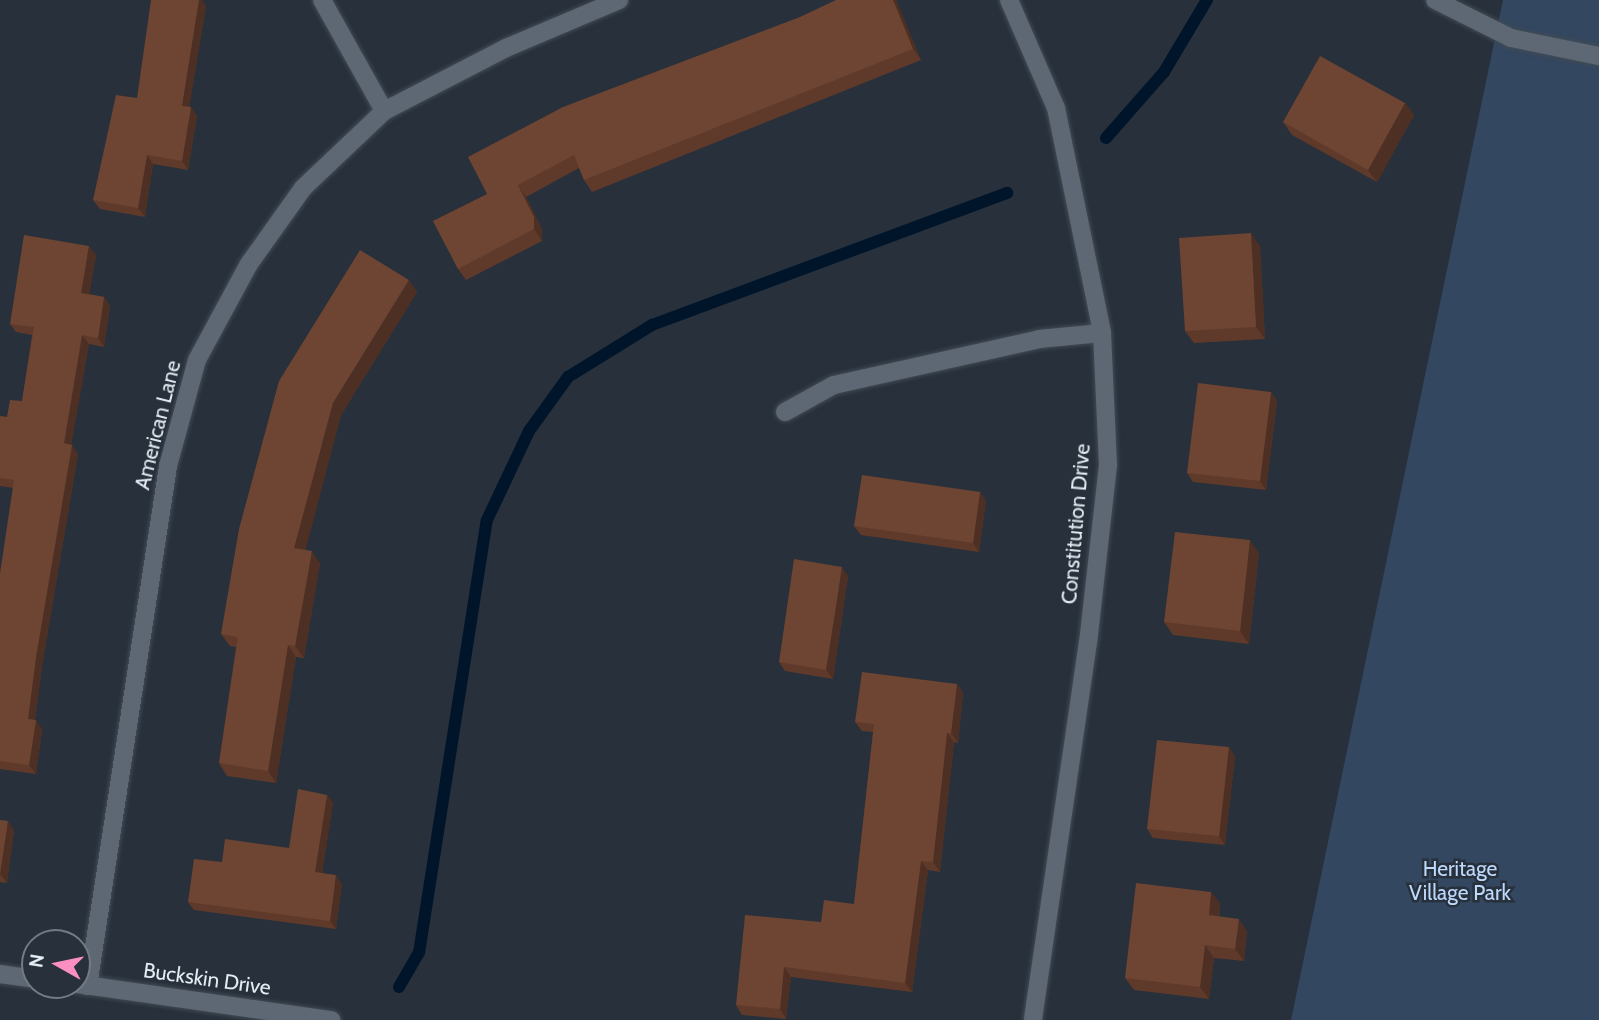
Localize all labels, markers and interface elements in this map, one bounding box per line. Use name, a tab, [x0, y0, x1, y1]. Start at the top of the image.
street label: American Lane	[130, 358, 186, 492]
street label: Constitution Drive	[1056, 443, 1096, 605]
park label: Heritage Village Park	[1409, 856, 1511, 906]
north arrow	[21, 929, 91, 999]
text: N	[24, 953, 49, 969]
street label: Buckskin Drive	[142, 958, 272, 1000]

